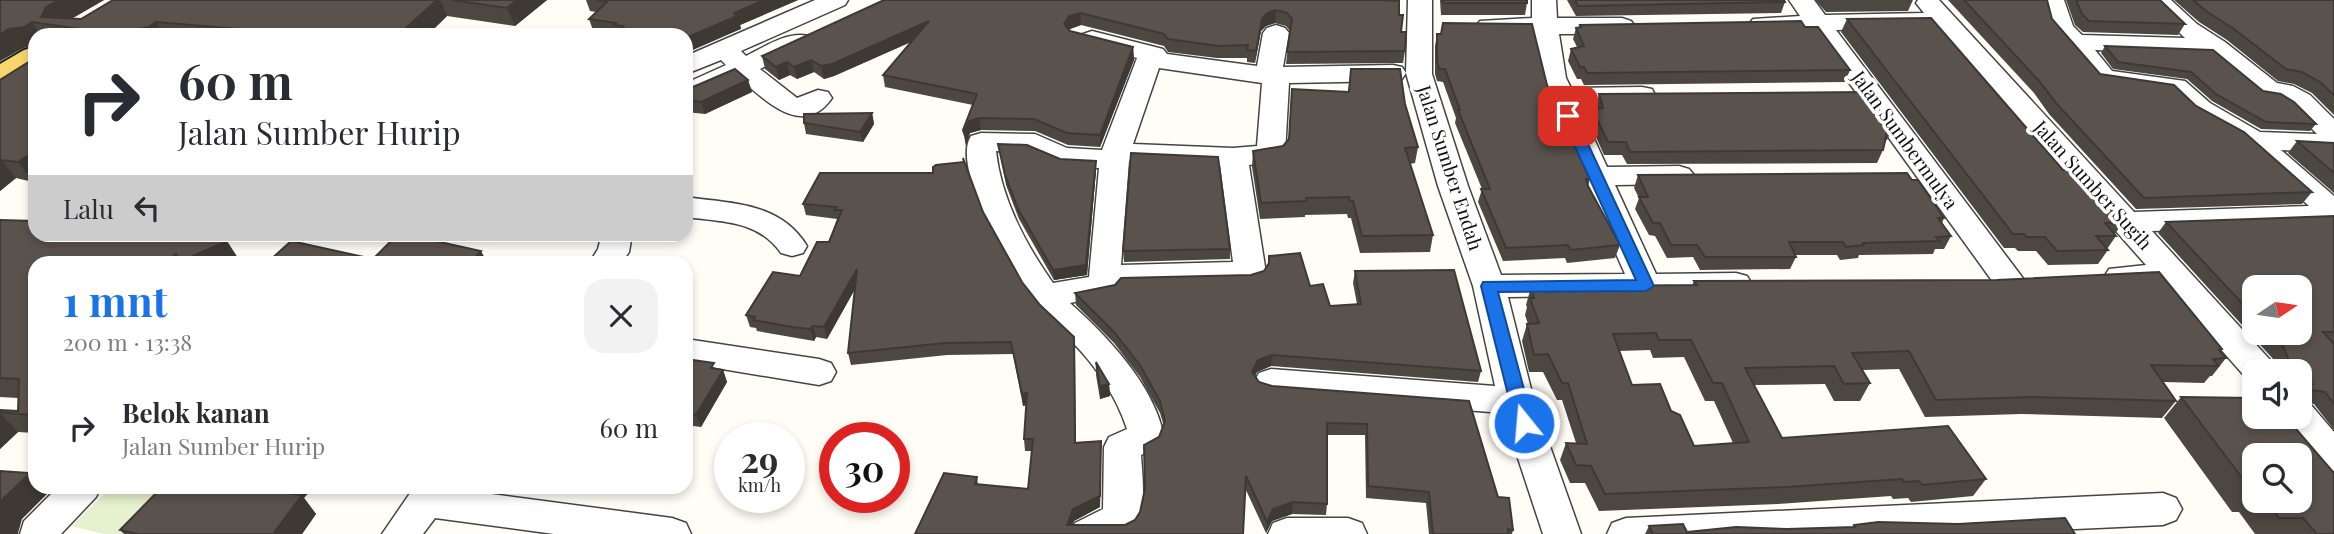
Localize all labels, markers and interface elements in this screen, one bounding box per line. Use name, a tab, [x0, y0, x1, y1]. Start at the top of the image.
text: 60 m	[178, 47, 293, 112]
icon: right	[63, 56, 154, 147]
street label: Jalan Sumbermulya	[1846, 64, 1965, 214]
street label: Jalan Sumber Endah	[1412, 81, 1490, 254]
pin	[1538, 86, 1598, 146]
icon: arrive	[1549, 97, 1587, 135]
text: Jalan Sumber Hurip	[178, 110, 461, 153]
street label: Jalan Sumber Sugih	[2028, 113, 2159, 255]
icon: left	[128, 189, 166, 227]
text: Lalu	[63, 191, 114, 226]
text: 1 mnt	[63, 272, 167, 328]
north arrow	[2242, 275, 2312, 345]
map controls	[2242, 275, 2312, 513]
button: close	[584, 279, 658, 353]
text: 200 m · 13:38	[63, 326, 192, 357]
button: sound	[2242, 359, 2312, 429]
position arrow	[1487, 386, 1561, 460]
text: Belok kanan	[122, 395, 270, 430]
icon: right	[63, 409, 101, 447]
text: 60 m	[599, 410, 658, 445]
speed limit sign: 30	[819, 422, 910, 513]
text: Jalan Sumber Hurip	[122, 430, 325, 461]
text: 29	[741, 435, 778, 482]
button: search	[2242, 443, 2312, 513]
text: km/h	[738, 473, 781, 497]

